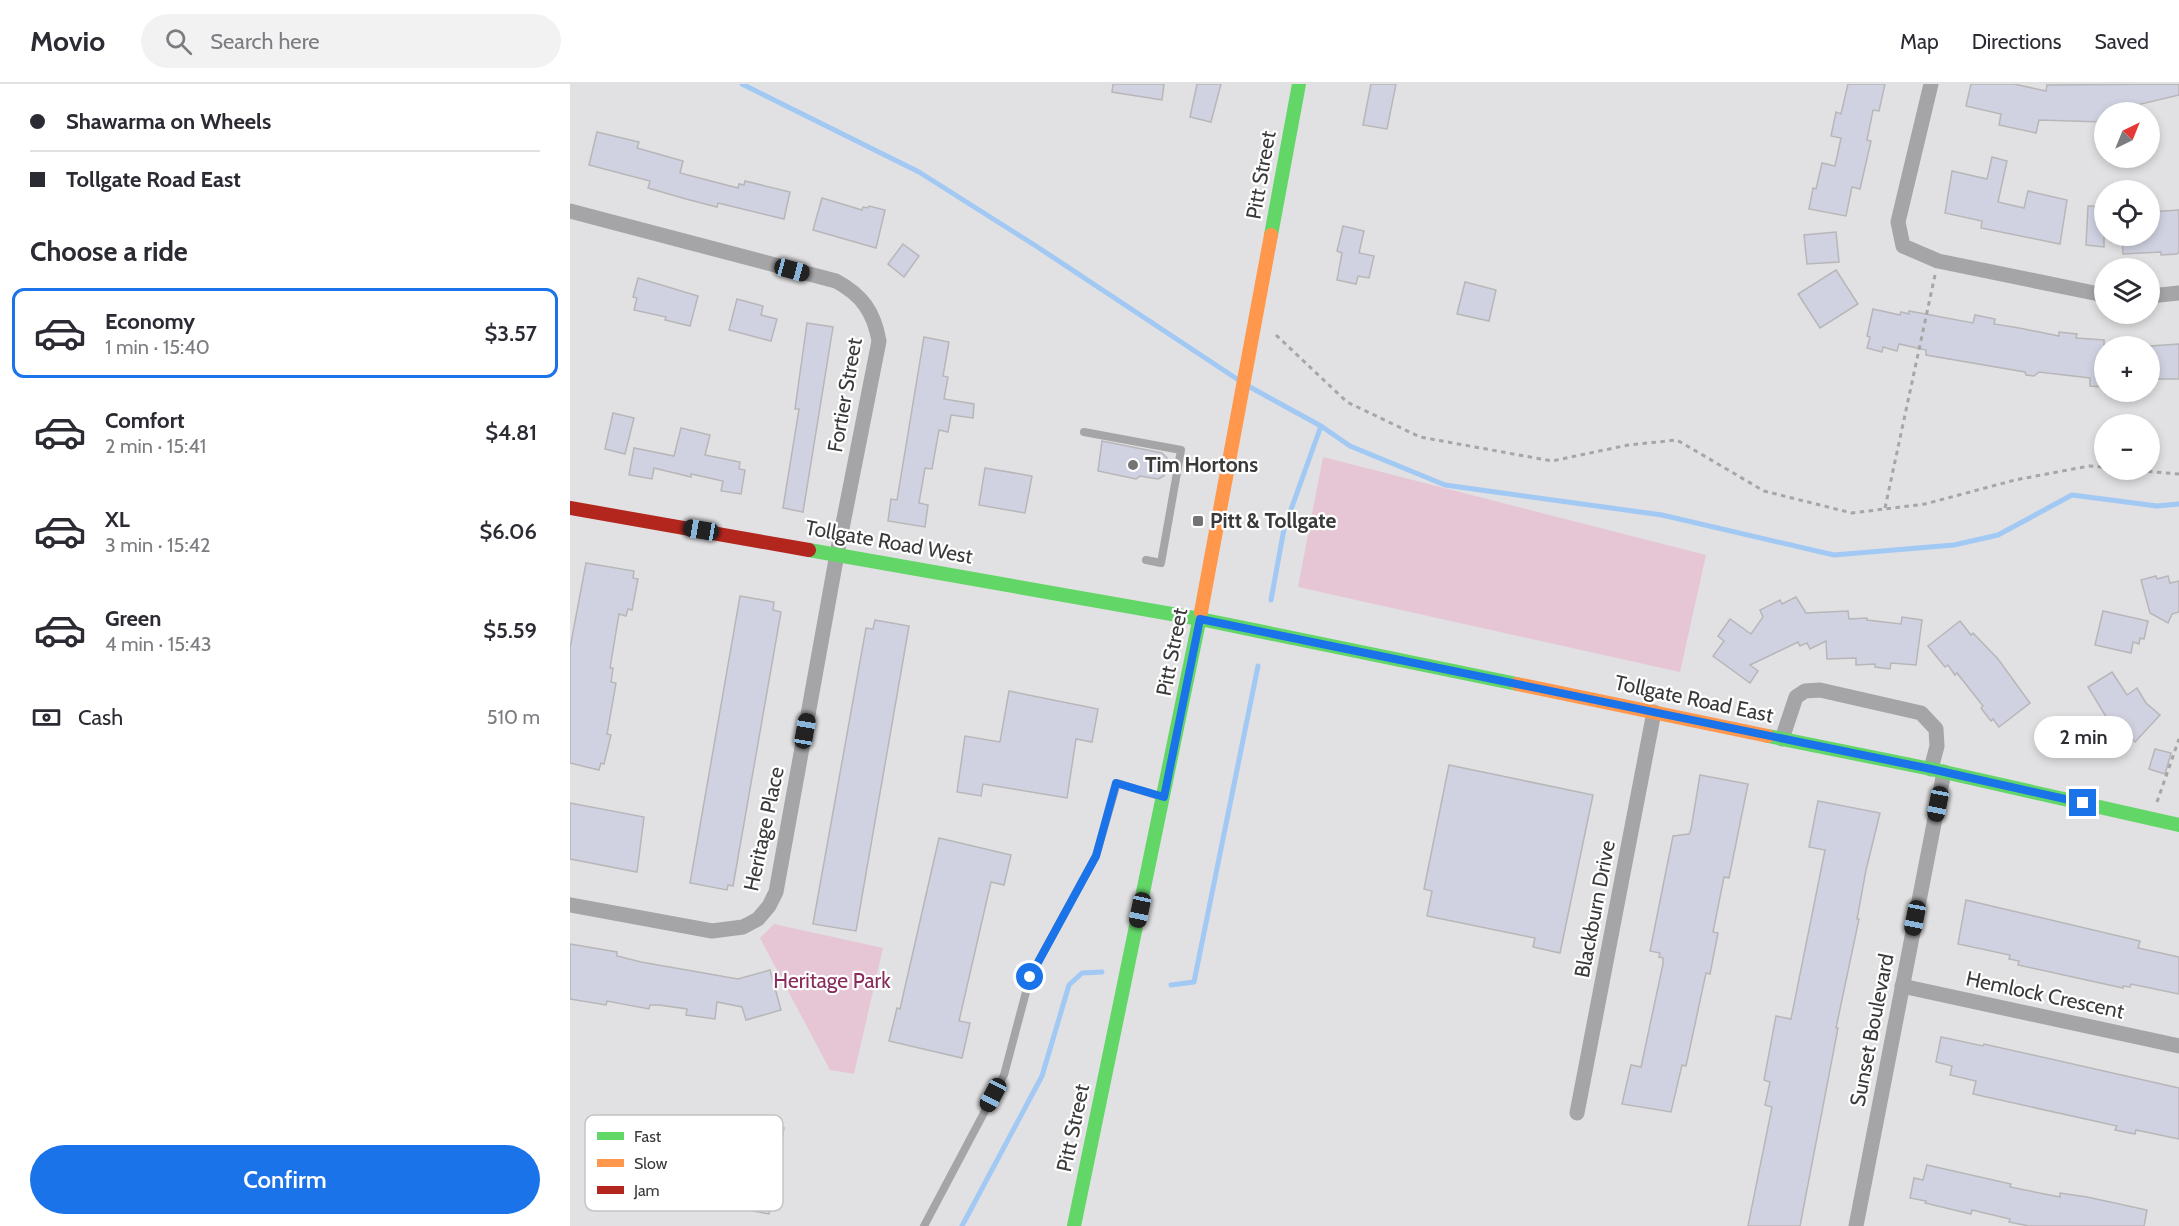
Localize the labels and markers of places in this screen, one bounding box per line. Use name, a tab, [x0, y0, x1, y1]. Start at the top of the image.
place label: Tim Hortons	[1145, 452, 1258, 477]
marker: Tim Hortons	[1126, 458, 1140, 472]
place label: Pitt & Tollgate	[1210, 508, 1337, 533]
marker: Pitt & Tollgate	[1191, 514, 1205, 528]

